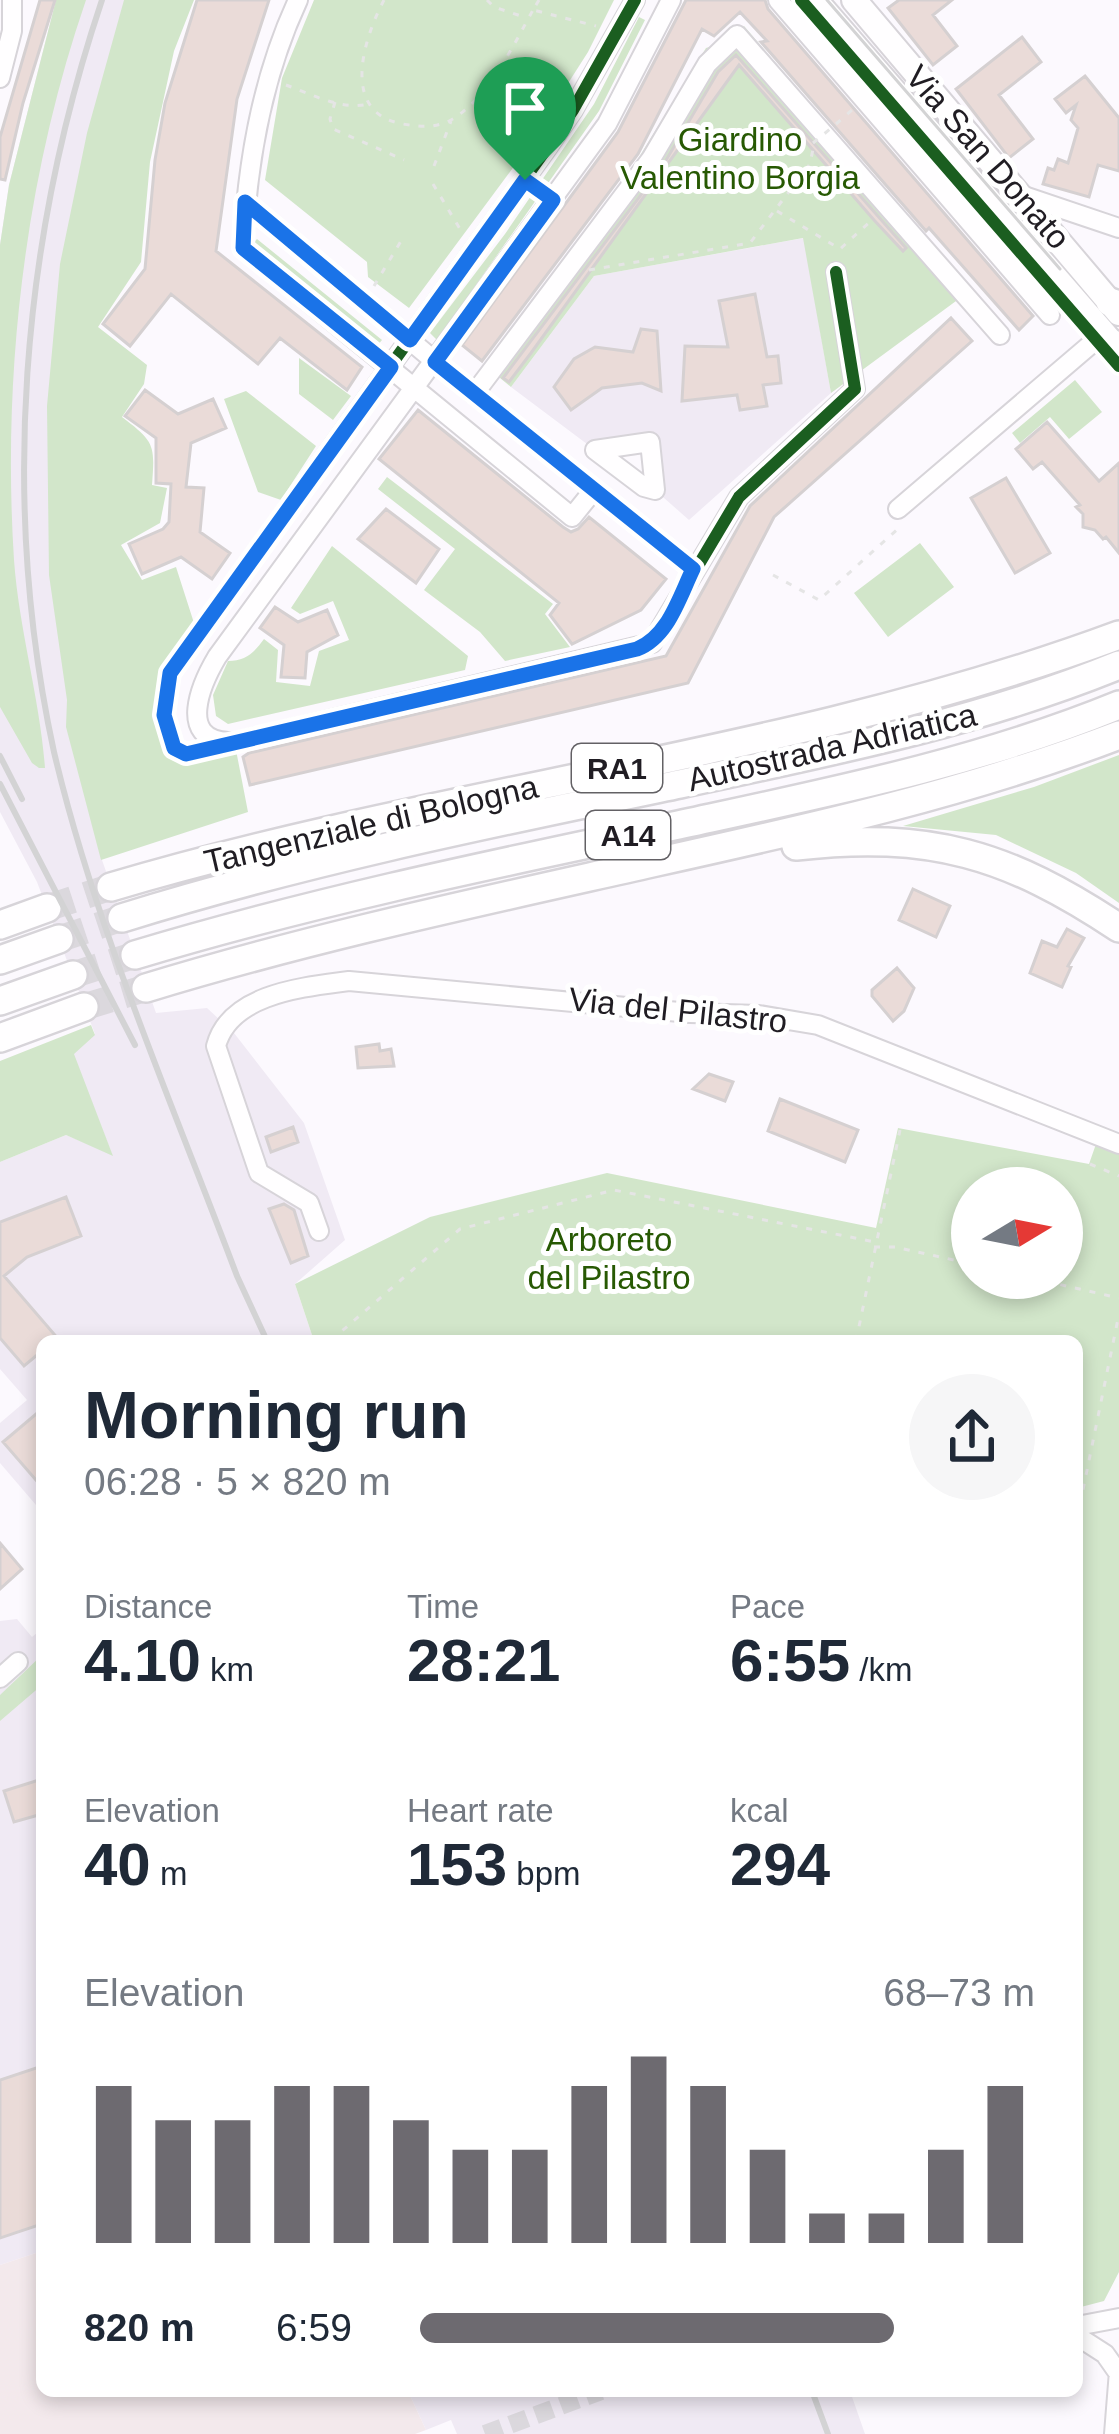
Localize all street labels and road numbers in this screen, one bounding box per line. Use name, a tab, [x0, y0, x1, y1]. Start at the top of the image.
street label: Via San Donato	[898, 58, 1078, 256]
street label: Autostrada Adriatica	[684, 696, 981, 798]
road number: RA1	[572, 744, 662, 792]
street label: Tangenziale di Bologna	[201, 767, 542, 880]
road number: A14	[586, 811, 670, 859]
street label: Via del Pilastro	[567, 980, 789, 1040]

